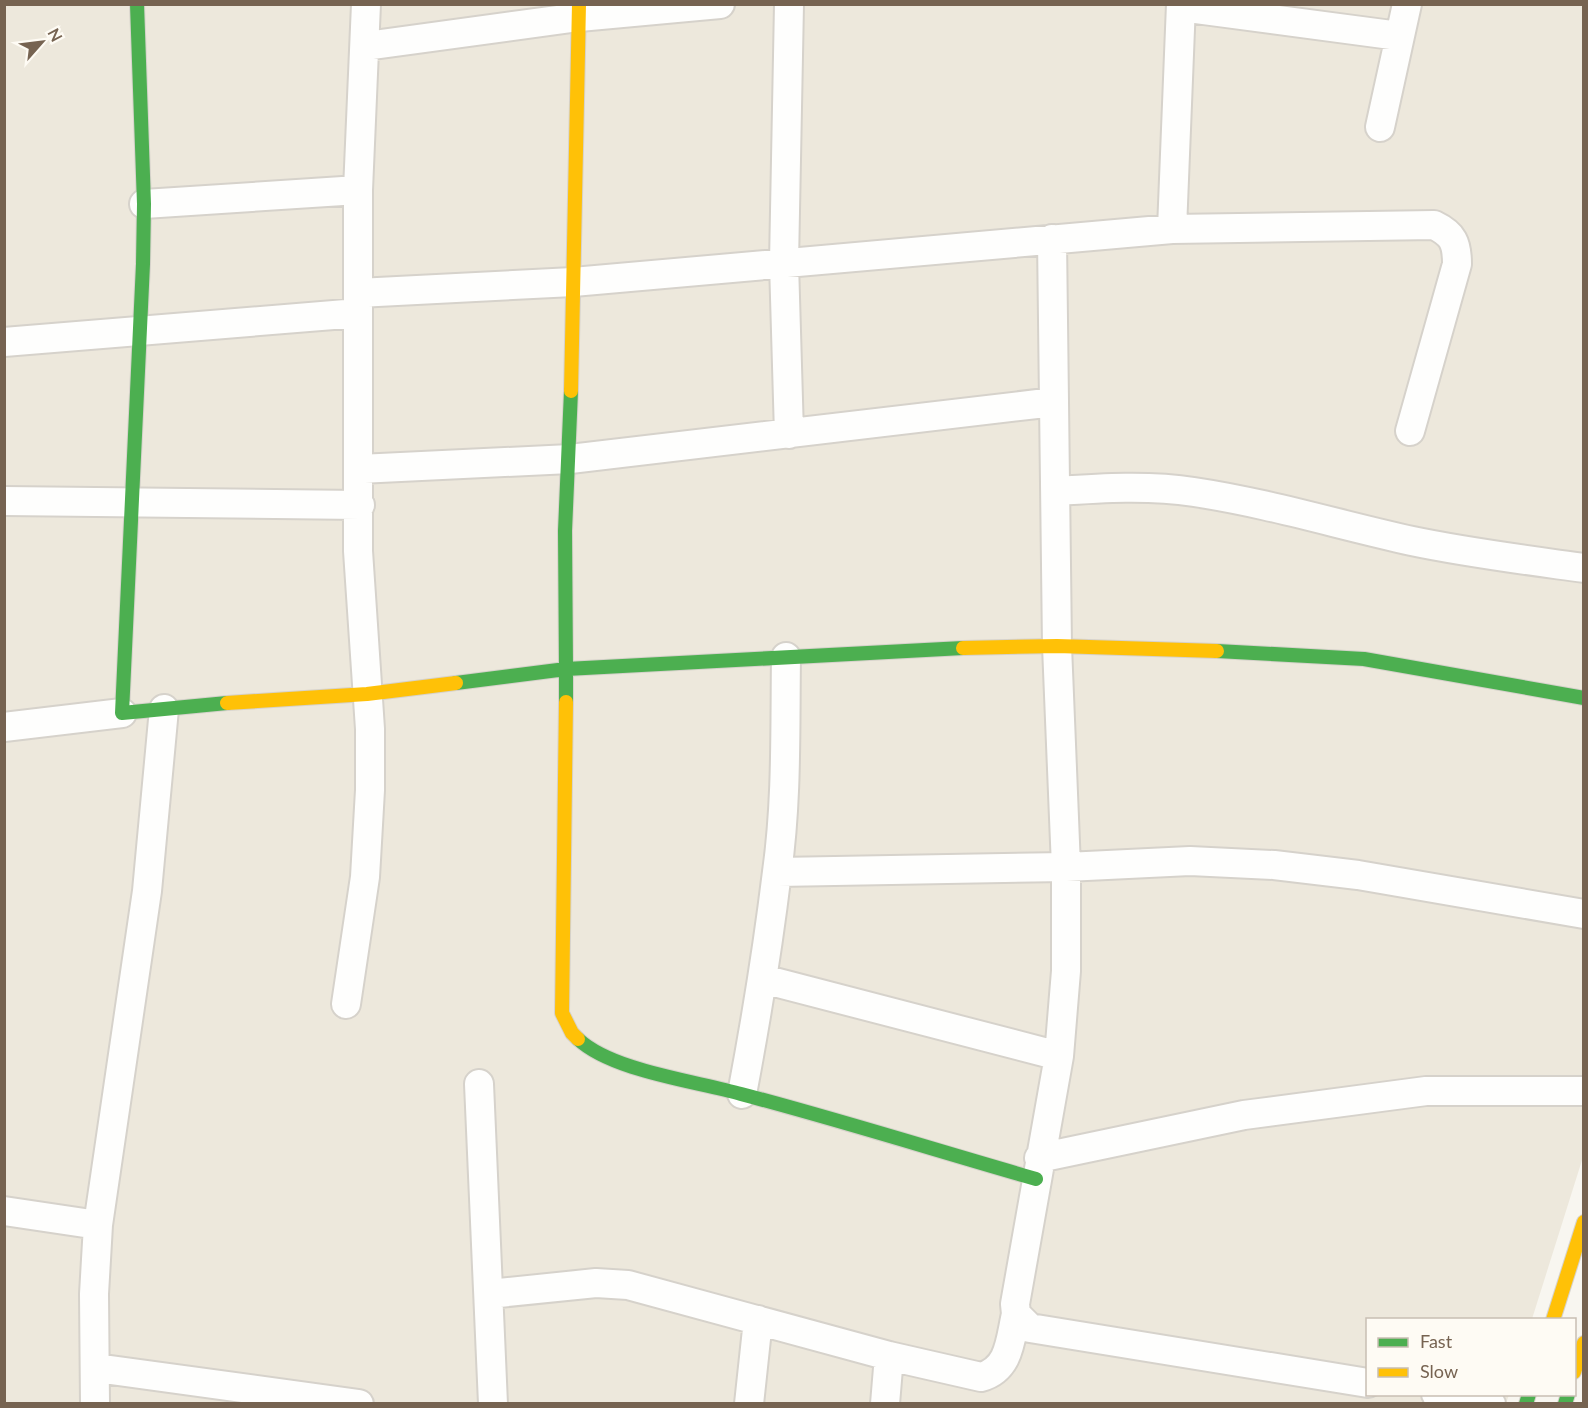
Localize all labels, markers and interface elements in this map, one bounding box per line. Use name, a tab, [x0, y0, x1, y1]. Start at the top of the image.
north arrow	[12, 12, 72, 72]
text: N	[44, 25, 67, 45]
legend	[1366, 1318, 1576, 1396]
text: Fast	[1420, 1330, 1453, 1352]
text: Slow	[1420, 1360, 1458, 1382]

